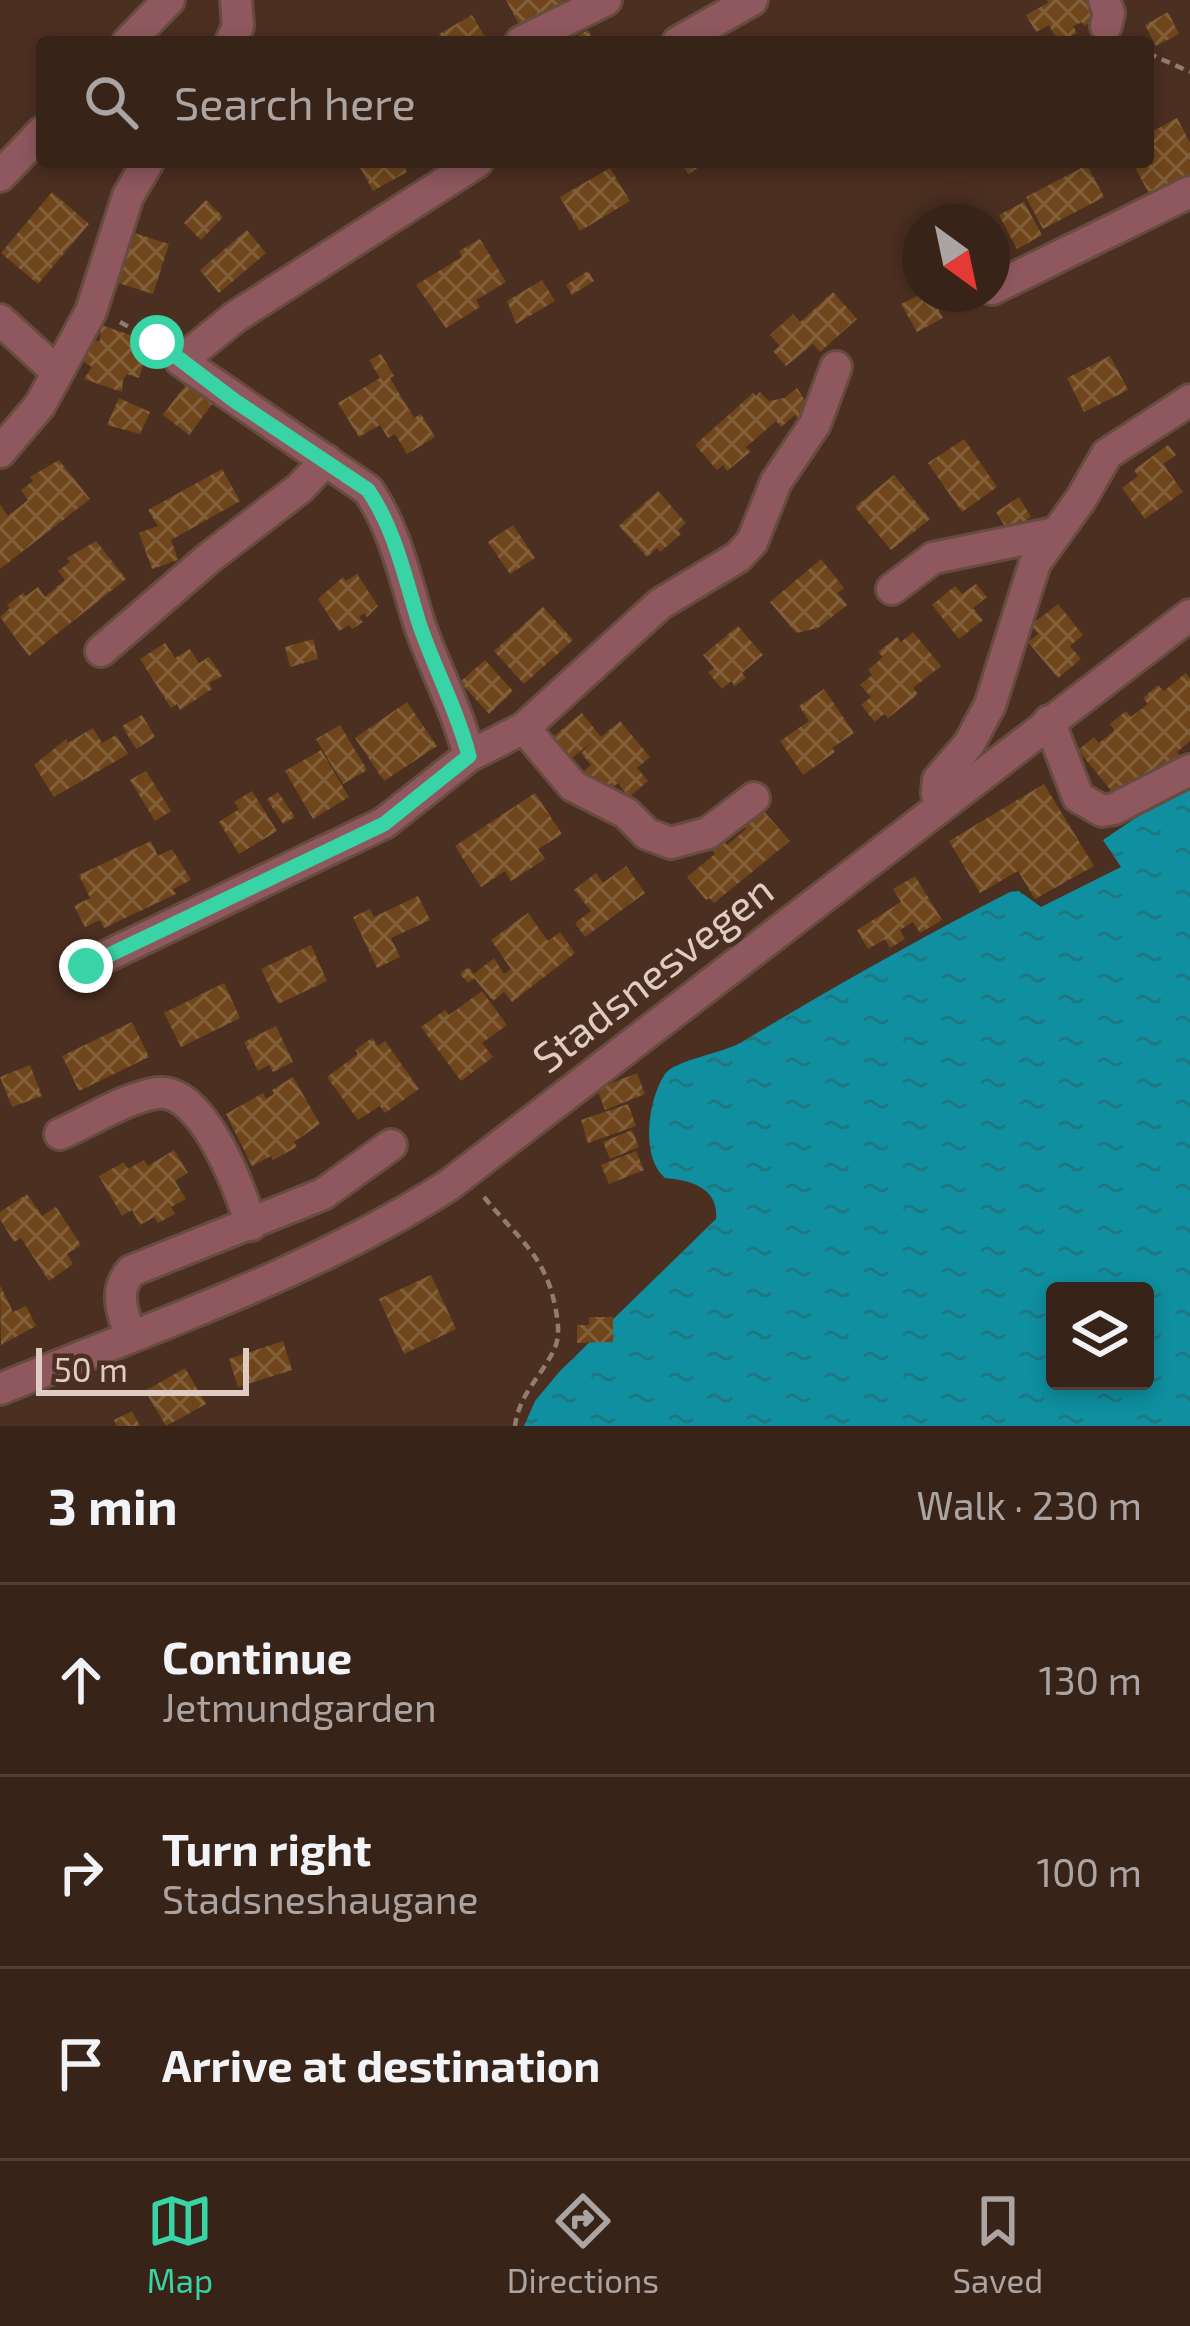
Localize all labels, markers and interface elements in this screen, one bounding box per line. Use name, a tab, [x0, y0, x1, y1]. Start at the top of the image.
search box	[36, 36, 1154, 168]
icon: search	[78, 69, 144, 135]
text: Search here	[174, 75, 416, 129]
north arrow	[902, 204, 1010, 312]
route start	[130, 315, 184, 369]
street label: Stadsnesvegen	[522, 863, 782, 1082]
route end	[59, 939, 113, 993]
map controls	[1046, 1282, 1154, 1390]
button: layers	[1046, 1282, 1154, 1390]
scale bar	[36, 1342, 249, 1395]
text: 50 m	[54, 1349, 128, 1389]
text: 3 min	[48, 1474, 178, 1535]
text: Walk · 230 m	[916, 1481, 1142, 1528]
text: Continue	[162, 1629, 352, 1683]
icon: ahead	[48, 1647, 114, 1713]
text: 130 m	[1038, 1656, 1142, 1703]
text: Jetmundgarden	[162, 1683, 437, 1730]
text: Turn right	[162, 1821, 371, 1875]
icon: right	[48, 1839, 114, 1905]
text: 100 m	[1037, 1848, 1142, 1895]
text: Stadsneshaugane	[162, 1875, 478, 1922]
icon: arrive	[48, 2031, 114, 2097]
text: Arrive at destination	[162, 2037, 600, 2091]
tab: Map	[147, 2188, 213, 2300]
tab: Directions	[507, 2188, 659, 2300]
tab: Saved	[953, 2188, 1043, 2300]

